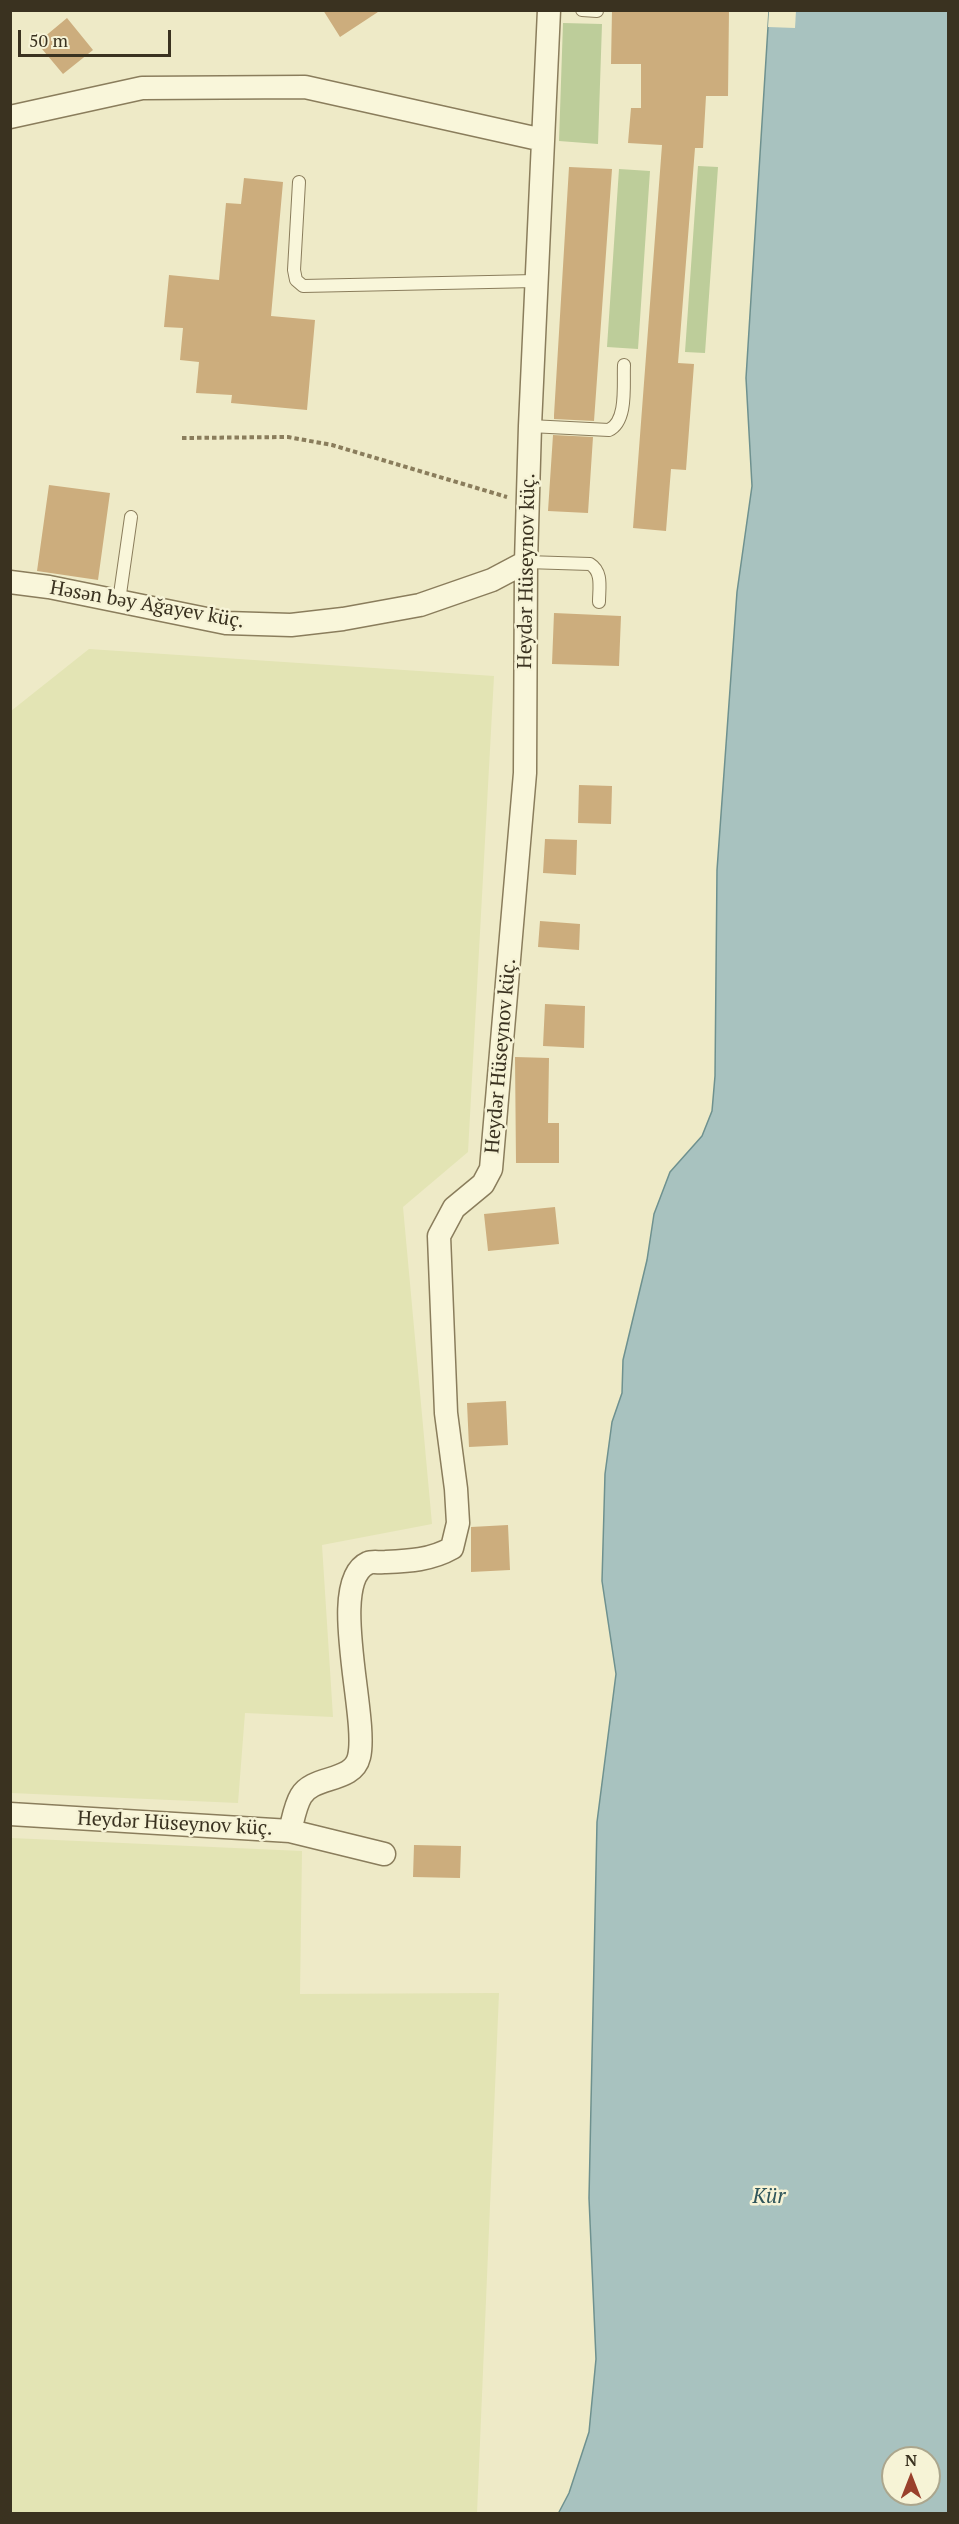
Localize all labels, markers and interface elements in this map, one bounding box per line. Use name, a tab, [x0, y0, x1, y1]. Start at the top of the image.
scale bar	[21, 18, 174, 56]
text: 50 m	[29, 28, 68, 52]
street label: Heydər Hüseynov küç.	[513, 473, 541, 669]
street label: Həsən bəy Ağayev küç.	[48, 576, 246, 634]
street label: Heydər Hüseynov küç.	[481, 957, 521, 1155]
street label: Heydər Hüseynov küç.	[77, 1807, 273, 1841]
water label: Kür	[753, 2184, 785, 2210]
north arrow	[881, 2446, 941, 2506]
text: N	[905, 2449, 917, 2471]

